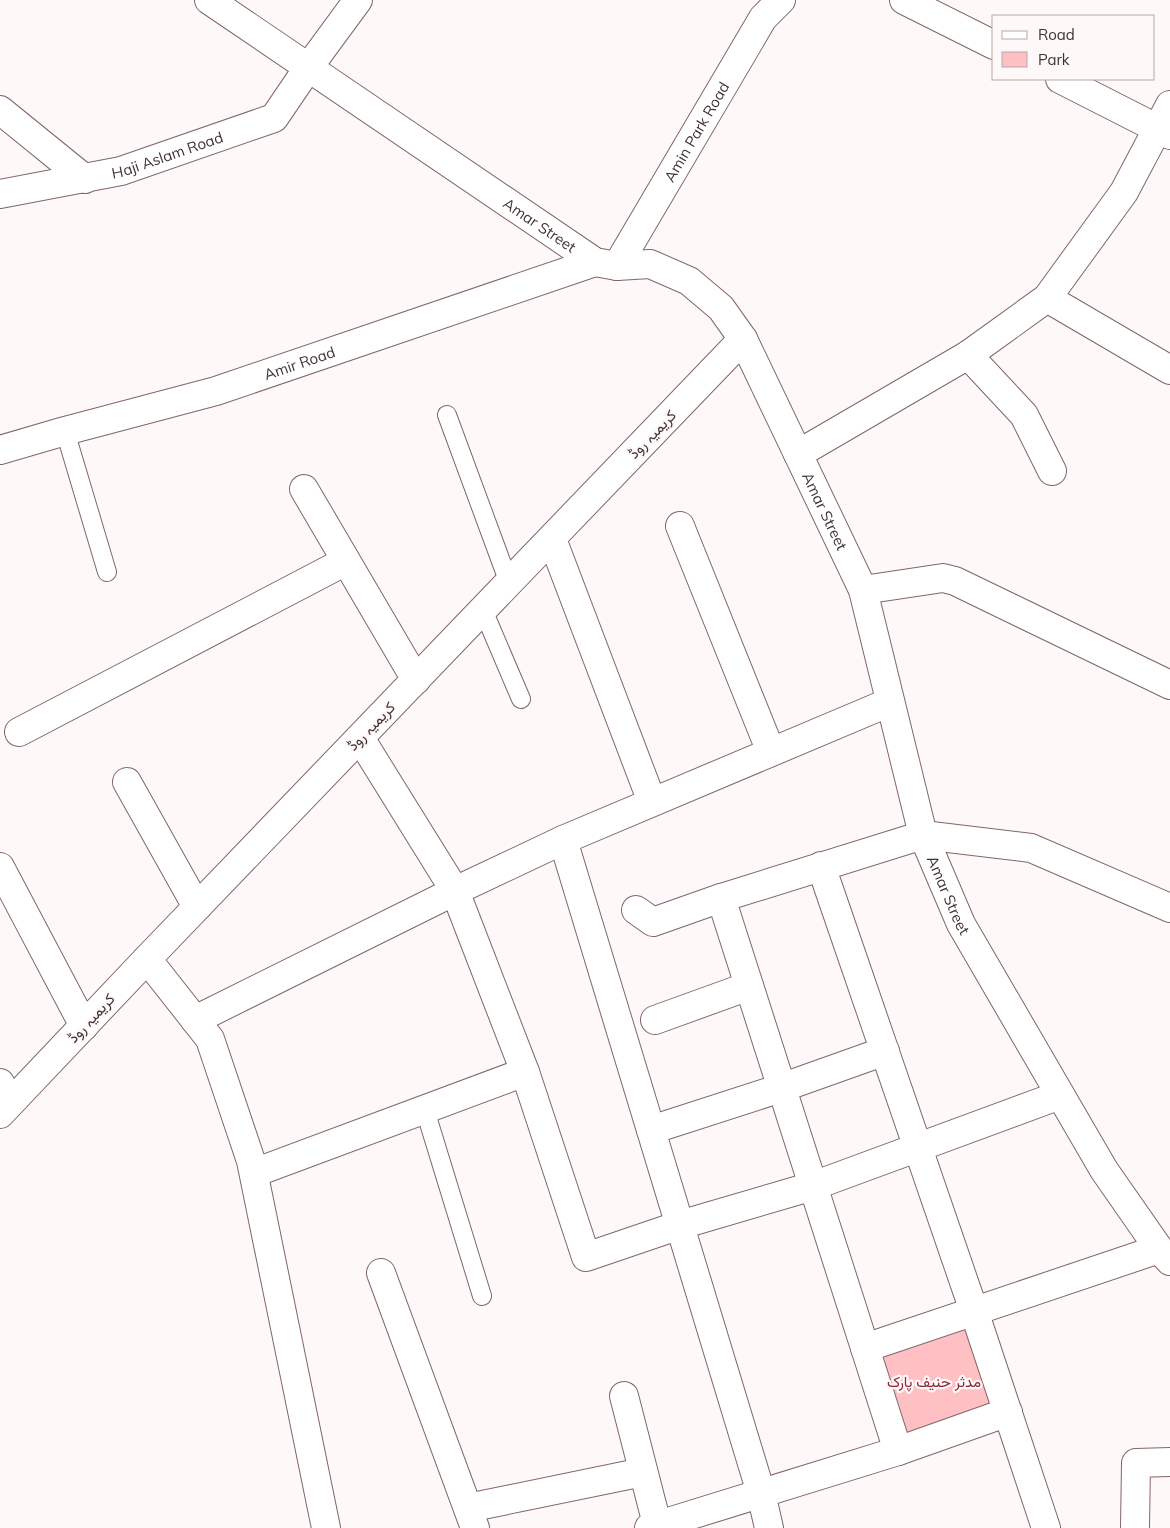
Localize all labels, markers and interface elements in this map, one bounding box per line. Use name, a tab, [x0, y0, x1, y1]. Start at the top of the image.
legend	[992, 15, 1155, 80]
text: Road	[1038, 25, 1075, 44]
text: Park	[1038, 50, 1070, 69]
street label: Amin Park Road	[659, 78, 733, 185]
street label: Haji Aslam Road	[110, 127, 225, 182]
street label: Amar Street	[500, 193, 580, 256]
street label: Amir Road	[261, 342, 337, 384]
street label: کریمیہ روڈ	[624, 405, 680, 462]
street label: Amar Street	[799, 469, 852, 553]
street label: کریمیہ روڈ	[343, 697, 399, 754]
street label: Amar Street	[923, 853, 974, 938]
street label: کریمیہ روڈ	[63, 989, 119, 1047]
park label: مدثر حنیف پارک	[887, 1372, 981, 1392]

